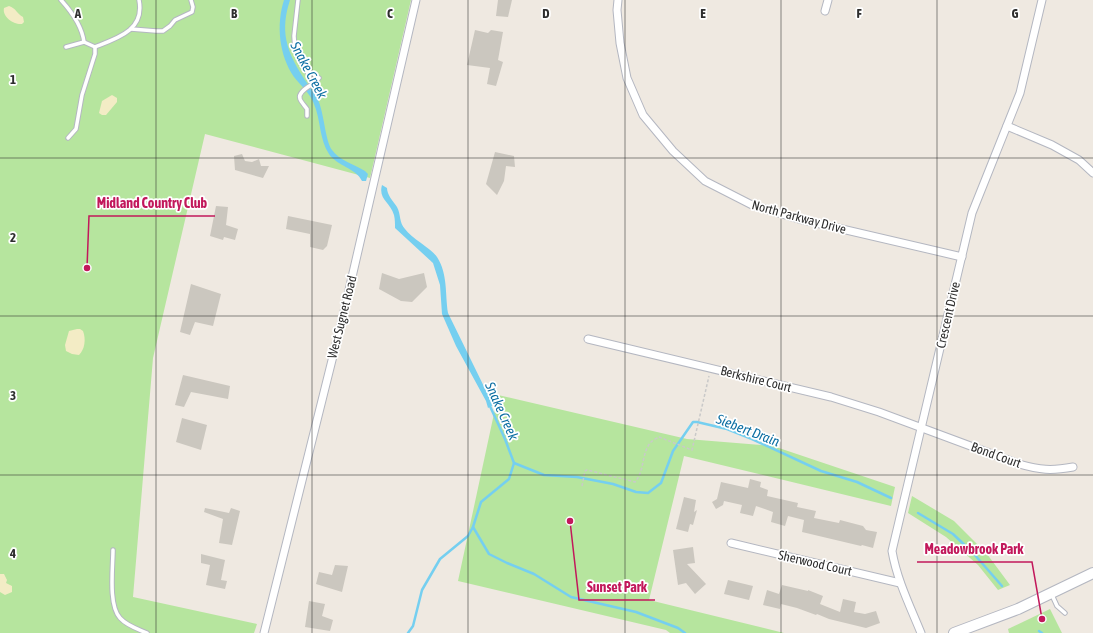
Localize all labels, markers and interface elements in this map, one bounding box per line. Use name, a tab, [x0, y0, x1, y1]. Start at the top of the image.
text: A	[74, 6, 82, 21]
text: B	[231, 6, 238, 21]
text: C	[387, 6, 393, 21]
text: D	[542, 6, 550, 21]
text: E	[700, 6, 706, 21]
text: F	[856, 6, 862, 21]
text: G	[1012, 6, 1019, 21]
water label: Snake Creek	[287, 38, 331, 102]
text: 1	[10, 72, 16, 87]
callout: Midland Country Club	[89, 190, 215, 216]
text: Midland Country Club	[97, 195, 208, 211]
street label: North Parkway Drive	[750, 197, 848, 237]
text: 2	[10, 230, 16, 245]
street label: West Sugnet Road	[324, 274, 360, 360]
street label: Crescent Drive	[933, 280, 963, 350]
street label: Berkshire Court	[719, 363, 793, 395]
water label: Snake Creek	[482, 379, 522, 443]
text: 3	[10, 388, 16, 403]
water label: Siebert Drain	[713, 410, 782, 449]
street label: Bond Court	[969, 439, 1023, 471]
callout: Meadowbrook Park	[917, 536, 1032, 562]
text: Meadowbrook Park	[924, 541, 1024, 557]
text: 4	[9, 546, 16, 561]
street label: Sherwood Court	[777, 547, 853, 579]
callout: Sunset Park	[579, 574, 655, 600]
text: Sunset Park	[587, 579, 648, 595]

